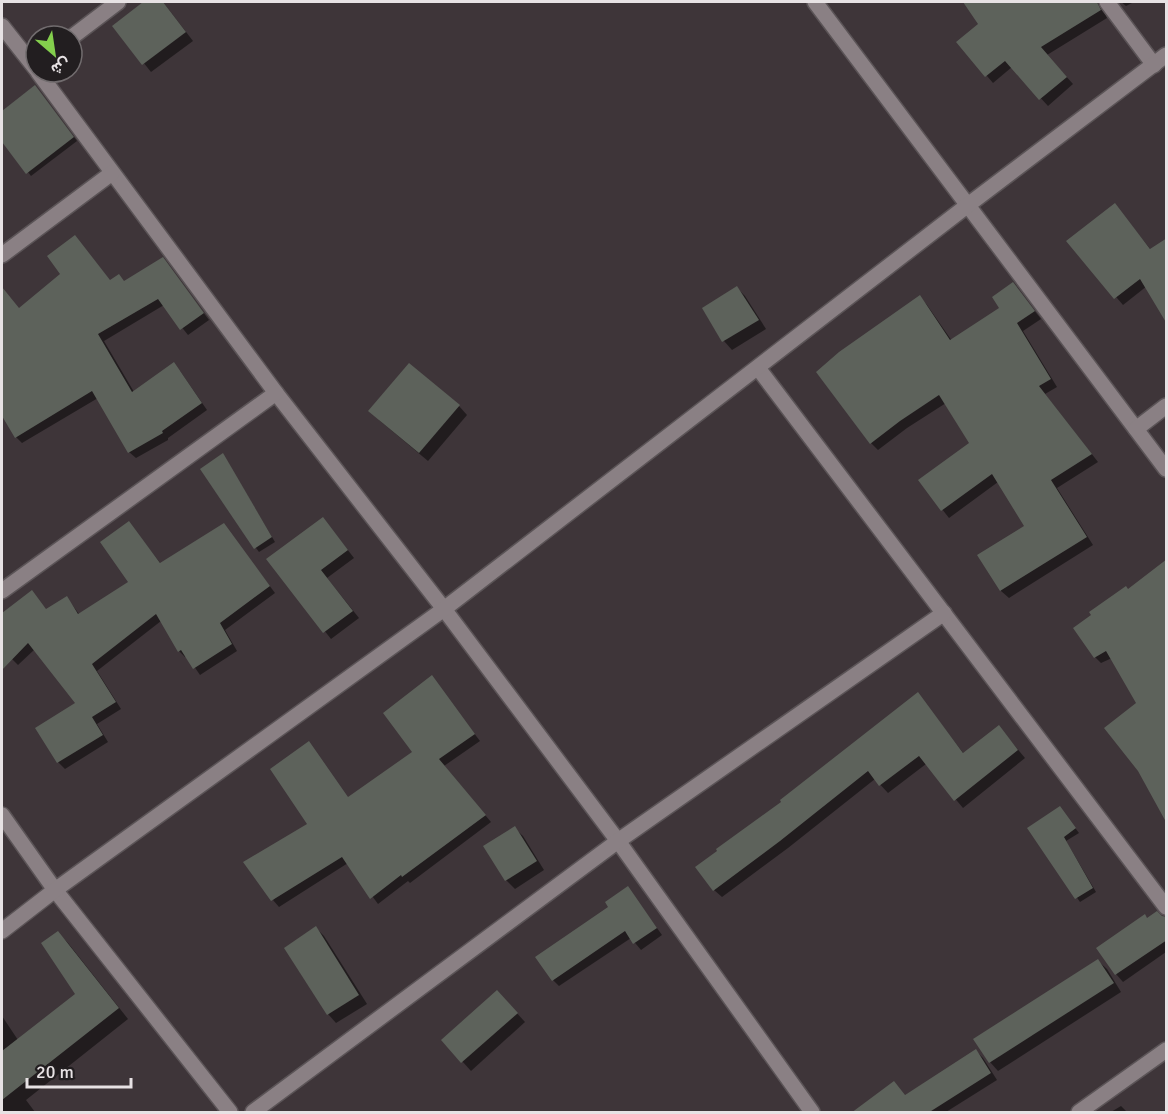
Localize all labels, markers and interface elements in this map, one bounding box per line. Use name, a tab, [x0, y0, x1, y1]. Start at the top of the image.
north arrow	[24, 24, 84, 84]
text: ش	[48, 53, 74, 80]
scale bar	[27, 1051, 130, 1089]
text: 20 m	[36, 1061, 74, 1083]

